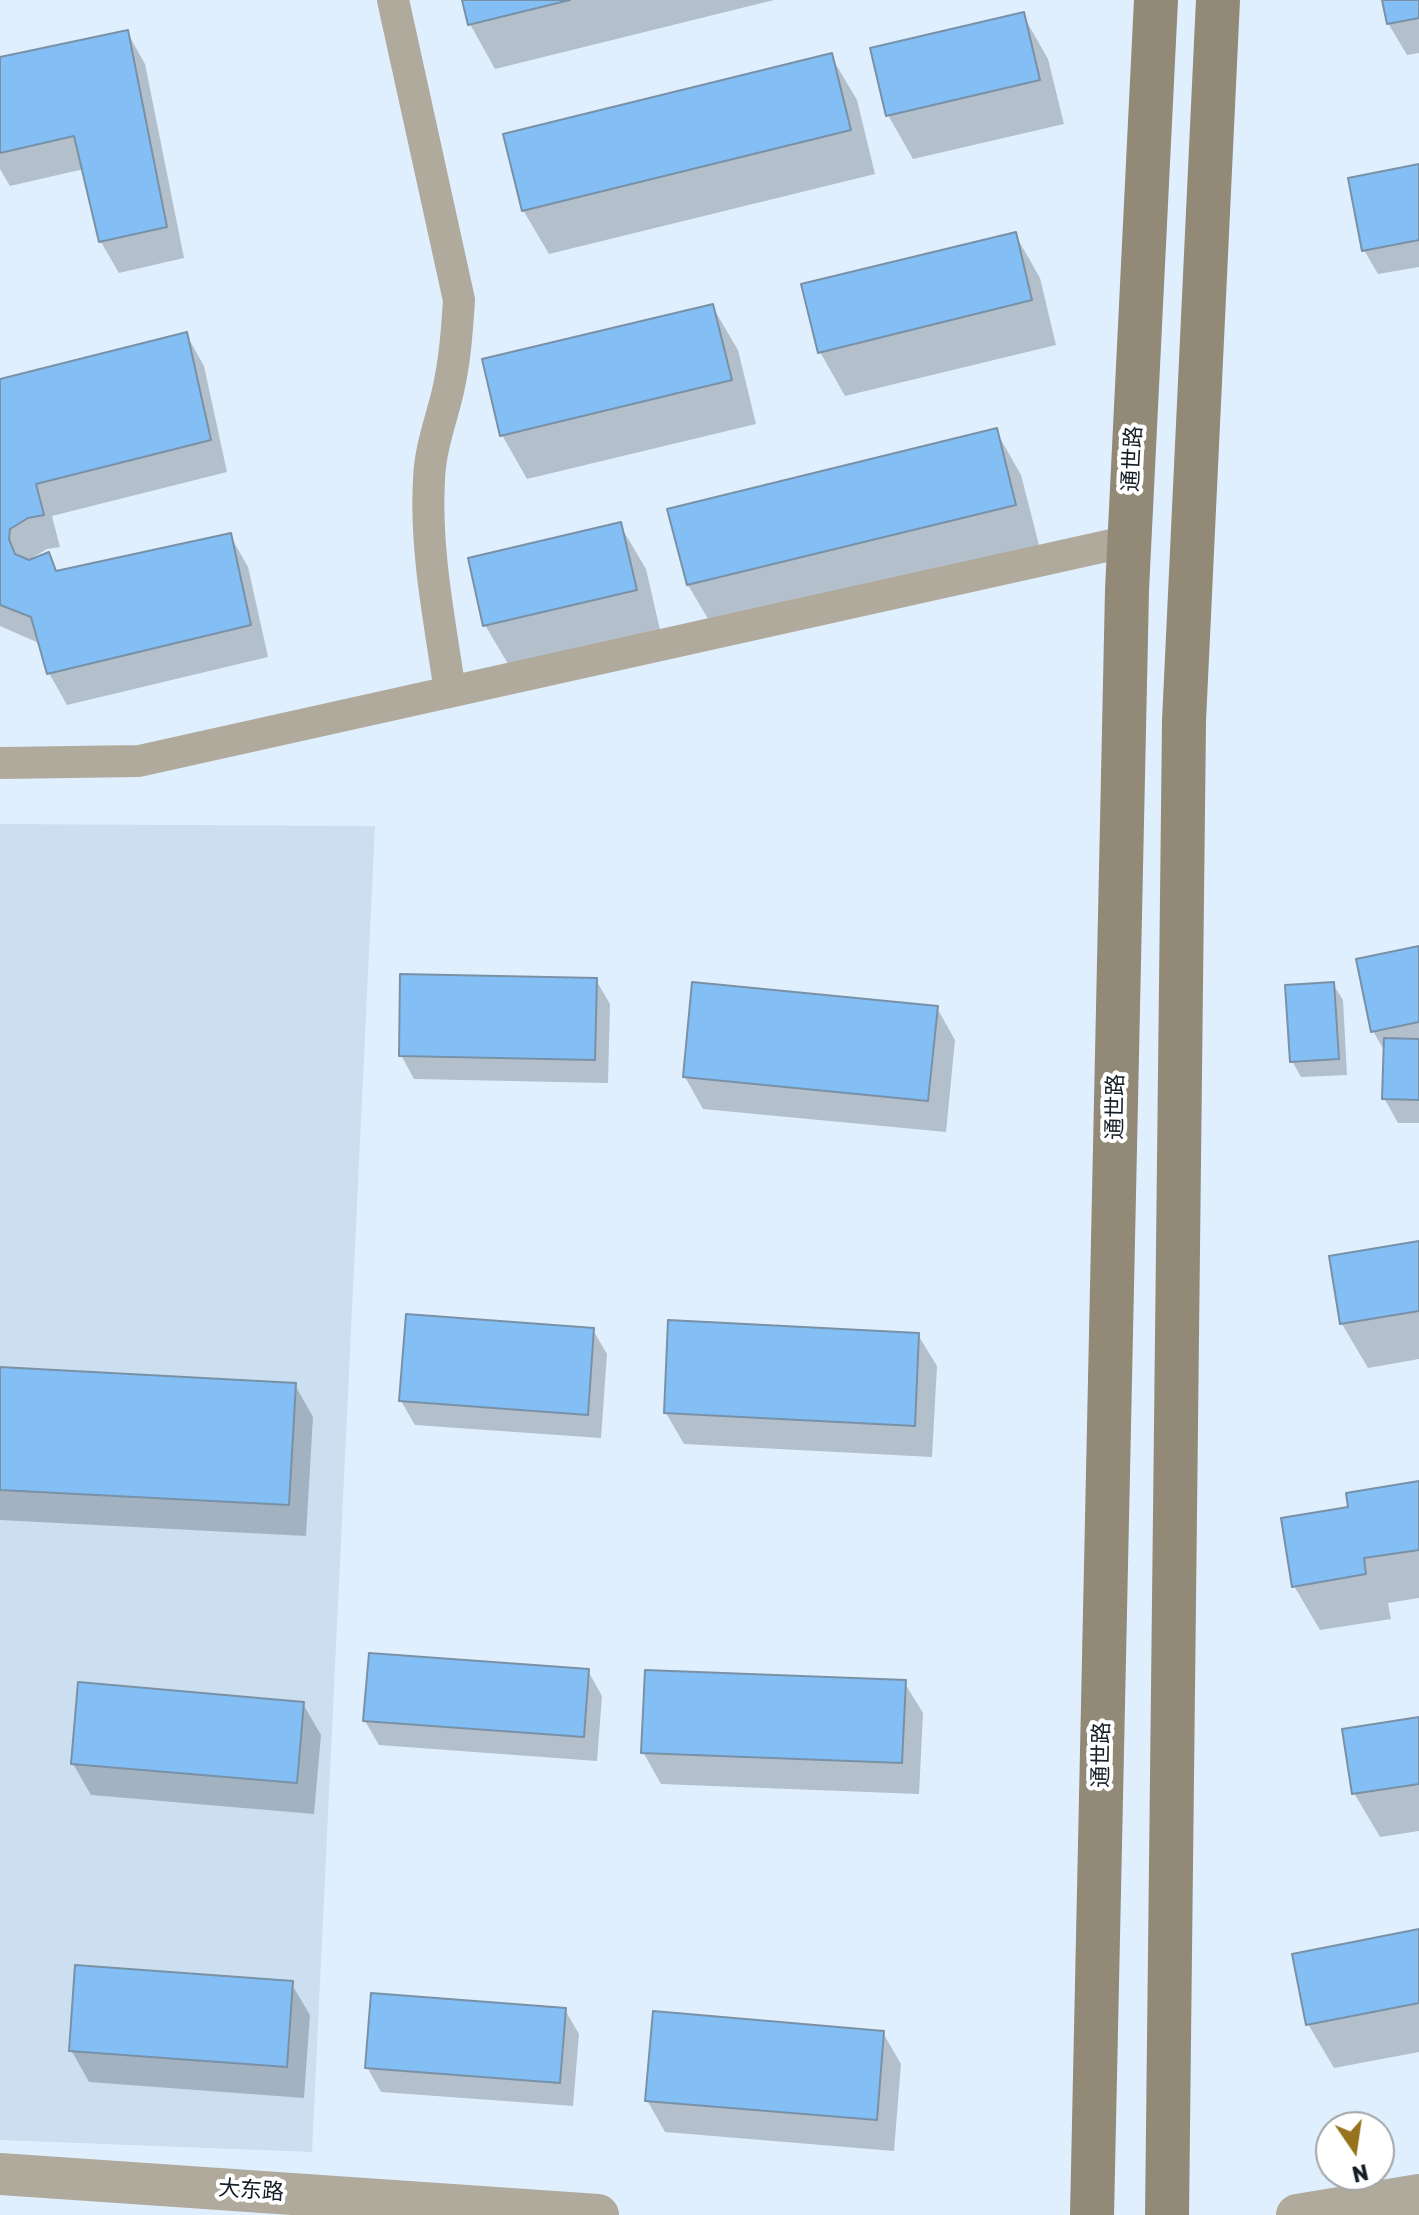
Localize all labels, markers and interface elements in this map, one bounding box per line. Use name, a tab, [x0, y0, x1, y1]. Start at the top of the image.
street label: 通世路	[1118, 425, 1148, 493]
street label: 通世路	[1102, 1074, 1130, 1140]
street label: 通世路	[1088, 1722, 1116, 1788]
north arrow	[1315, 2111, 1395, 2191]
text: N	[1349, 2158, 1371, 2188]
street label: 大东路	[217, 2176, 285, 2206]

